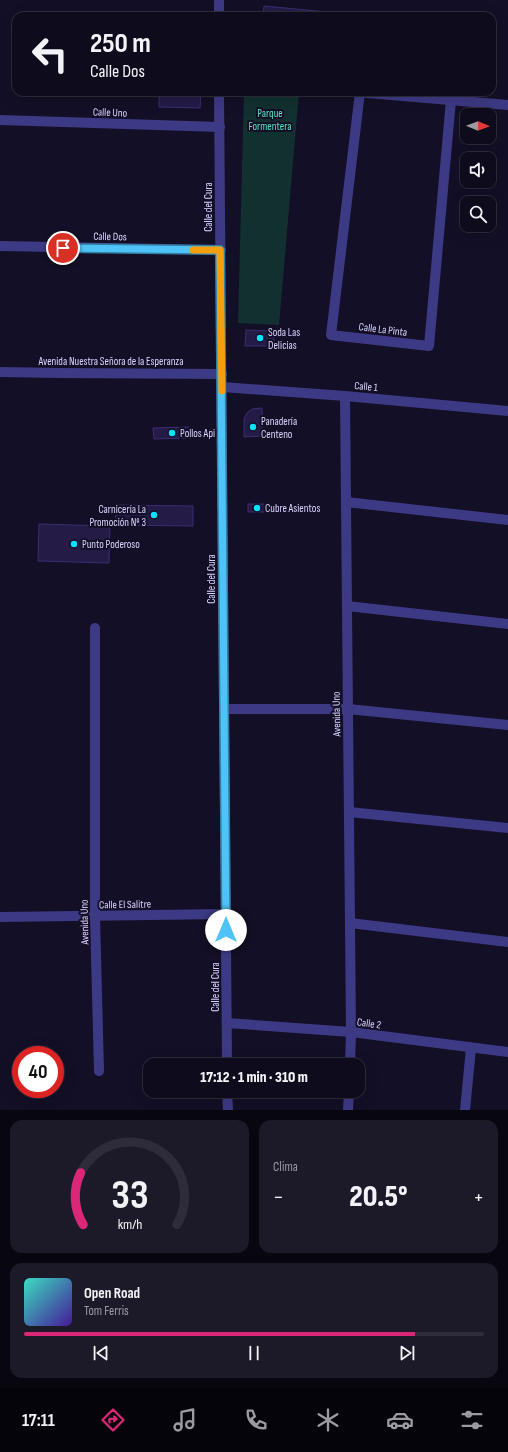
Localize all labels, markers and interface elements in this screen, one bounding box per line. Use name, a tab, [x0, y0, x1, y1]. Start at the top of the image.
text: 250 m	[90, 27, 151, 60]
icon: left	[24, 28, 76, 80]
text: Calle Dos	[90, 61, 145, 82]
street label: Calle Uno	[93, 105, 128, 120]
park label: Parque Formentera	[249, 107, 291, 133]
north arrow	[460, 108, 496, 144]
map controls	[460, 108, 496, 232]
button: sound	[460, 152, 496, 188]
street label: Calle del Cura	[202, 182, 215, 232]
button: search	[460, 196, 496, 232]
street label: Calle Dos	[93, 230, 127, 243]
pin	[46, 231, 80, 265]
icon: arrive	[52, 237, 74, 259]
street label: Calle La Pinta	[358, 320, 408, 339]
place label: Soda Las Delicias	[268, 326, 300, 352]
marker: Soda Las Delicias	[255, 333, 265, 343]
street label: Avenida Nuestra Señora de la Esperanza	[37, 355, 184, 368]
street label: Calle 1	[354, 379, 378, 394]
place label: Panadería Centeno	[261, 415, 297, 441]
marker: Panadería Centeno	[248, 422, 258, 432]
place label: Pollos Api	[180, 427, 215, 440]
marker: Pollos Api	[167, 428, 177, 438]
place label: Cubre Asientos	[265, 502, 320, 515]
place label: Carnicería La Promoción Nº 3	[89, 503, 146, 529]
marker: Cubre Asientos	[252, 503, 262, 513]
marker: Carnicería La Promoción Nº 3	[149, 510, 159, 520]
place label: Punto Poderoso	[82, 538, 140, 551]
marker: Punto Poderoso	[69, 539, 79, 549]
street label: Calle del Cura	[205, 554, 218, 604]
street label: Avenida Uno	[330, 691, 343, 738]
street label: Calle El Salitre	[99, 898, 151, 911]
street label: Avenida Uno	[78, 899, 91, 946]
position arrow	[205, 909, 247, 951]
street label: Calle del Cura	[209, 962, 222, 1012]
street label: Calle 2	[356, 1015, 382, 1032]
speed limit sign: 40	[12, 1046, 64, 1098]
text: 17:12 · 1 min · 310 m	[200, 1068, 308, 1087]
text: Clima	[273, 1159, 298, 1175]
text: 33	[111, 1170, 148, 1219]
text: 20.5°	[349, 1179, 408, 1215]
text: −	[273, 1184, 284, 1211]
text: +	[473, 1184, 484, 1211]
text: km/h	[117, 1215, 142, 1232]
text: Open Road	[84, 1284, 140, 1303]
text: Tom Ferris	[84, 1303, 129, 1319]
icon: previous	[90, 1342, 112, 1364]
icon: pause	[243, 1342, 265, 1364]
icon: next	[396, 1342, 418, 1364]
icon: directions	[99, 1406, 127, 1434]
icon: music	[171, 1406, 199, 1434]
icon: phone	[242, 1406, 270, 1434]
icon: climate	[314, 1406, 342, 1434]
icon: car	[386, 1406, 414, 1434]
icon: filters	[458, 1406, 486, 1434]
text: 17:11	[22, 1410, 55, 1431]

